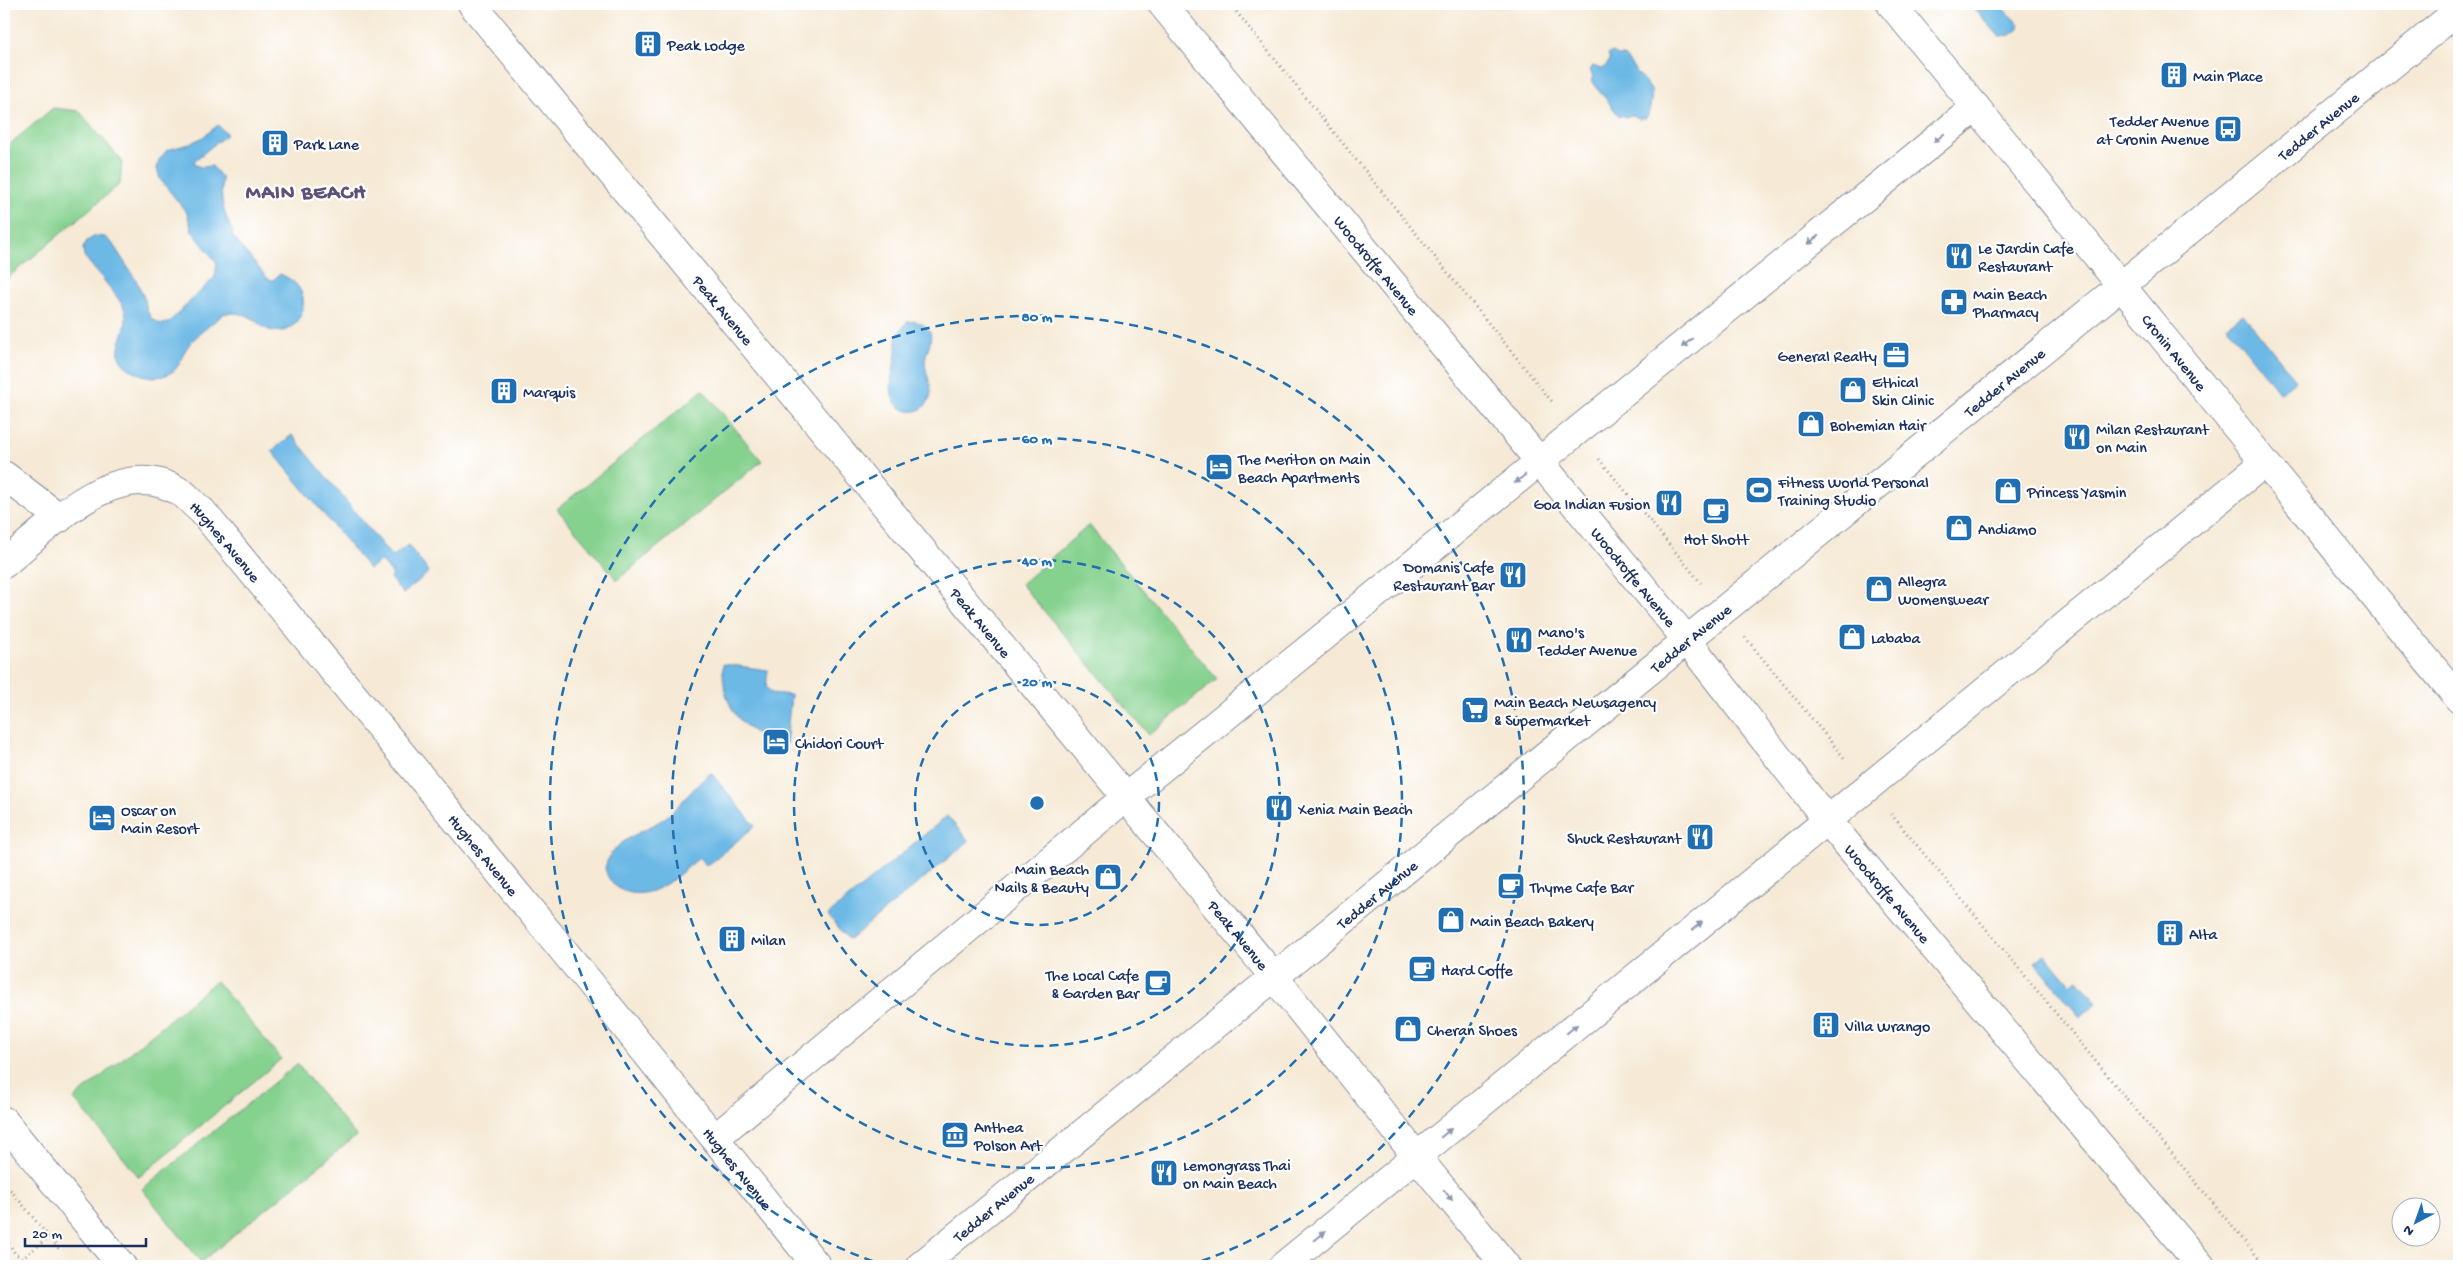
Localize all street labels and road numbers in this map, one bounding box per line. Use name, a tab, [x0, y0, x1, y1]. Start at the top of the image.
street label: Tedder Avenue	[2275, 89, 2365, 167]
street label: Woodroffe Avenue	[1328, 213, 1422, 321]
street label: Peak Avenue	[686, 272, 756, 351]
street label: Cronin Avenue	[2135, 312, 2209, 397]
street label: Tedder Avenue	[1961, 345, 2051, 423]
street label: Hughes Avenue	[184, 499, 263, 588]
street label: Woodroffe Avenue	[1585, 525, 1679, 633]
street label: Peak Avenue	[944, 585, 1014, 664]
street label: Tedder Avenue	[1647, 601, 1737, 680]
street label: Hughes Avenue	[442, 812, 521, 902]
street label: Woodroffe Avenue	[1839, 842, 1933, 949]
street label: Tedder Avenue	[1333, 857, 1423, 936]
street label: Peak Avenue	[1201, 897, 1271, 976]
street label: Hughes Avenue	[697, 1125, 775, 1216]
street label: Tedder Avenue	[950, 1170, 1040, 1249]

